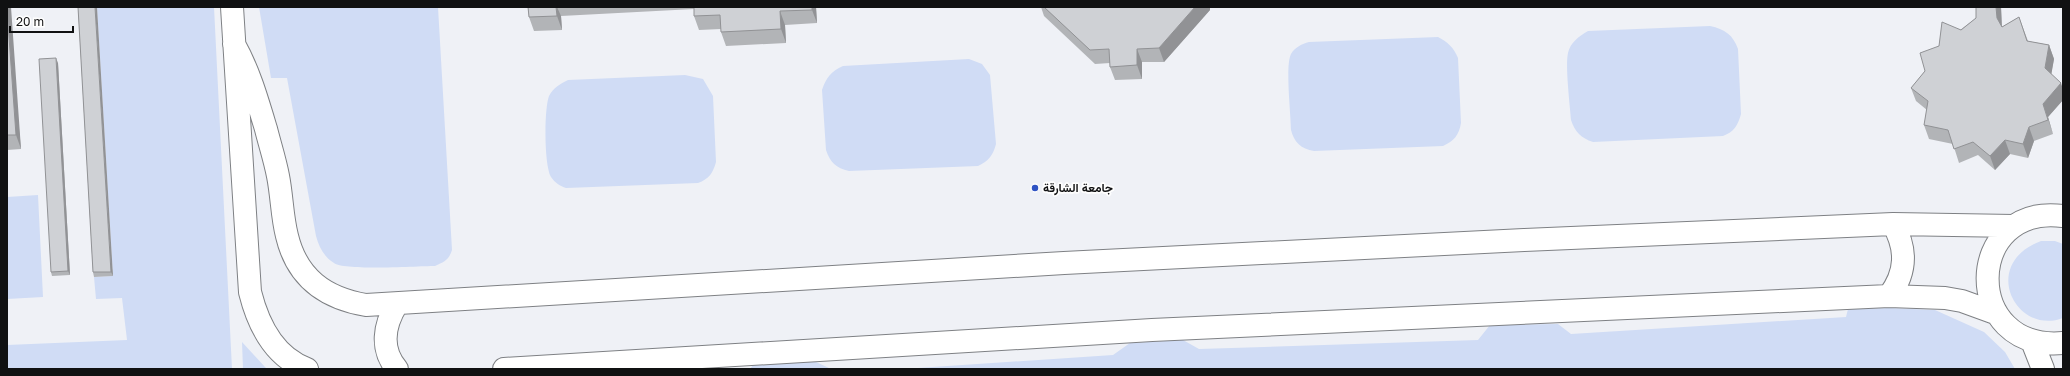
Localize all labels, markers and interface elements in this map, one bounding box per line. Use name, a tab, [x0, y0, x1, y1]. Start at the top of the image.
scale bar	[10, 8, 73, 34]
text: 20 m	[16, 14, 44, 29]
place label: جامعة الشارقة	[1043, 180, 1113, 196]
marker: جامعة الشارقة	[1030, 183, 1040, 193]

